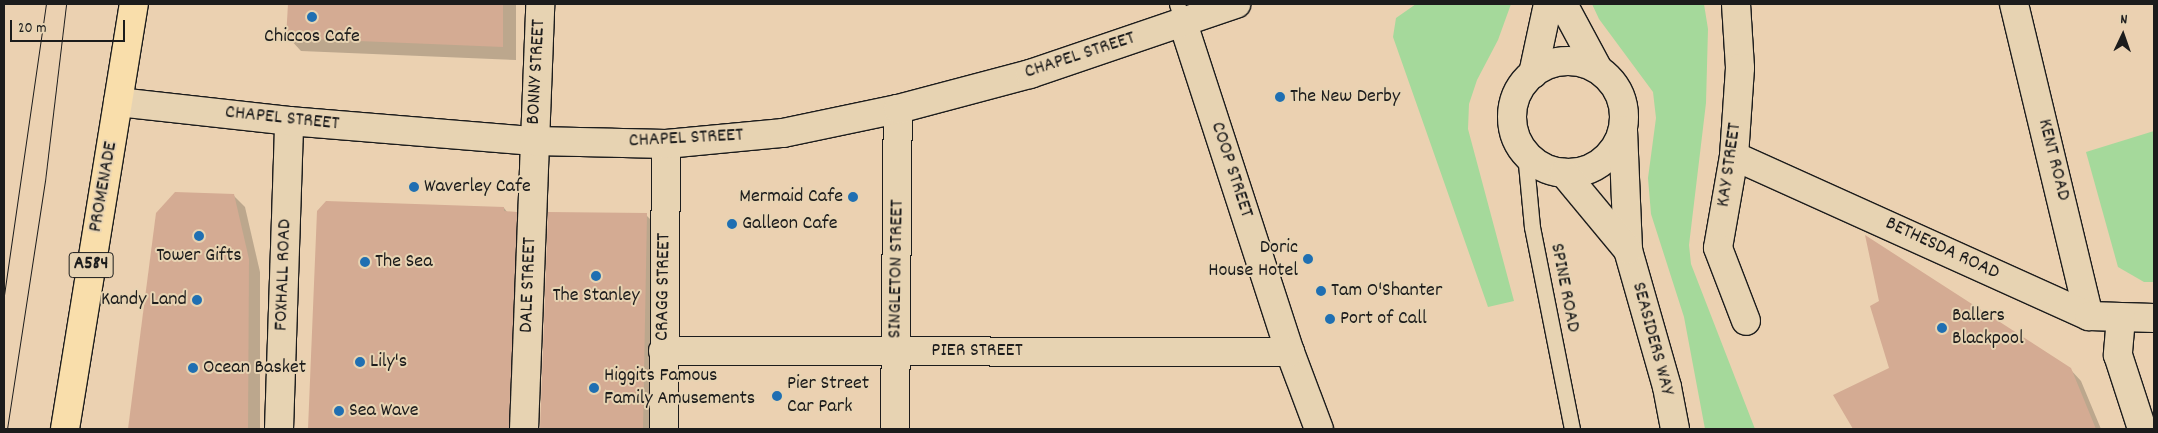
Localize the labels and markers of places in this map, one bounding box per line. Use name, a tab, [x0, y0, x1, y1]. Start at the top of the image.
marker: Chiccos Cafe	[306, 11, 318, 23]
place label: Chiccos Cafe	[264, 25, 360, 49]
place label: The New Derby	[1290, 85, 1400, 109]
marker: The New Derby	[1274, 91, 1286, 103]
place label: Waverley Cafe	[424, 175, 531, 199]
marker: Waverley Cafe	[408, 181, 420, 193]
place label: Mermaid Cafe	[739, 185, 843, 209]
marker: Mermaid Cafe	[847, 191, 859, 203]
place label: Galleon Cafe	[742, 212, 838, 236]
marker: Galleon Cafe	[726, 218, 738, 230]
marker: Tower Gifts	[193, 230, 205, 242]
place label: Doric House Hotel	[1208, 236, 1298, 283]
place label: Tower Gifts	[156, 244, 242, 268]
place label: The Sea	[375, 250, 433, 274]
marker: Doric House Hotel	[1302, 253, 1314, 265]
marker: The Sea	[359, 256, 371, 268]
marker: The Stanley	[590, 270, 602, 282]
place label: Tam O'Shanter	[1331, 279, 1442, 303]
place label: The Stanley	[552, 284, 640, 308]
marker: Tam O'Shanter	[1315, 285, 1327, 297]
place label: Kandy Land	[101, 288, 187, 312]
marker: Kandy Land	[191, 294, 203, 306]
place label: Ballers Blackpool	[1952, 304, 2024, 351]
place label: Port of Call	[1340, 307, 1427, 331]
marker: Port of Call	[1324, 313, 1336, 325]
marker: Ballers Blackpool	[1936, 322, 1948, 334]
place label: Lily's	[370, 350, 407, 374]
place label: Ocean Basket	[203, 356, 306, 380]
marker: Lily's	[354, 356, 366, 368]
marker: Ocean Basket	[187, 362, 199, 374]
place label: Higgits Famous Family Amusements	[604, 364, 755, 411]
place label: Pier Street Car Park	[787, 372, 869, 419]
marker: Higgits Famous Family Amusements	[588, 382, 600, 394]
marker: Pier Street Car Park	[771, 390, 783, 402]
place label: Sea Wave	[349, 399, 419, 423]
marker: Sea Wave	[333, 405, 345, 417]

